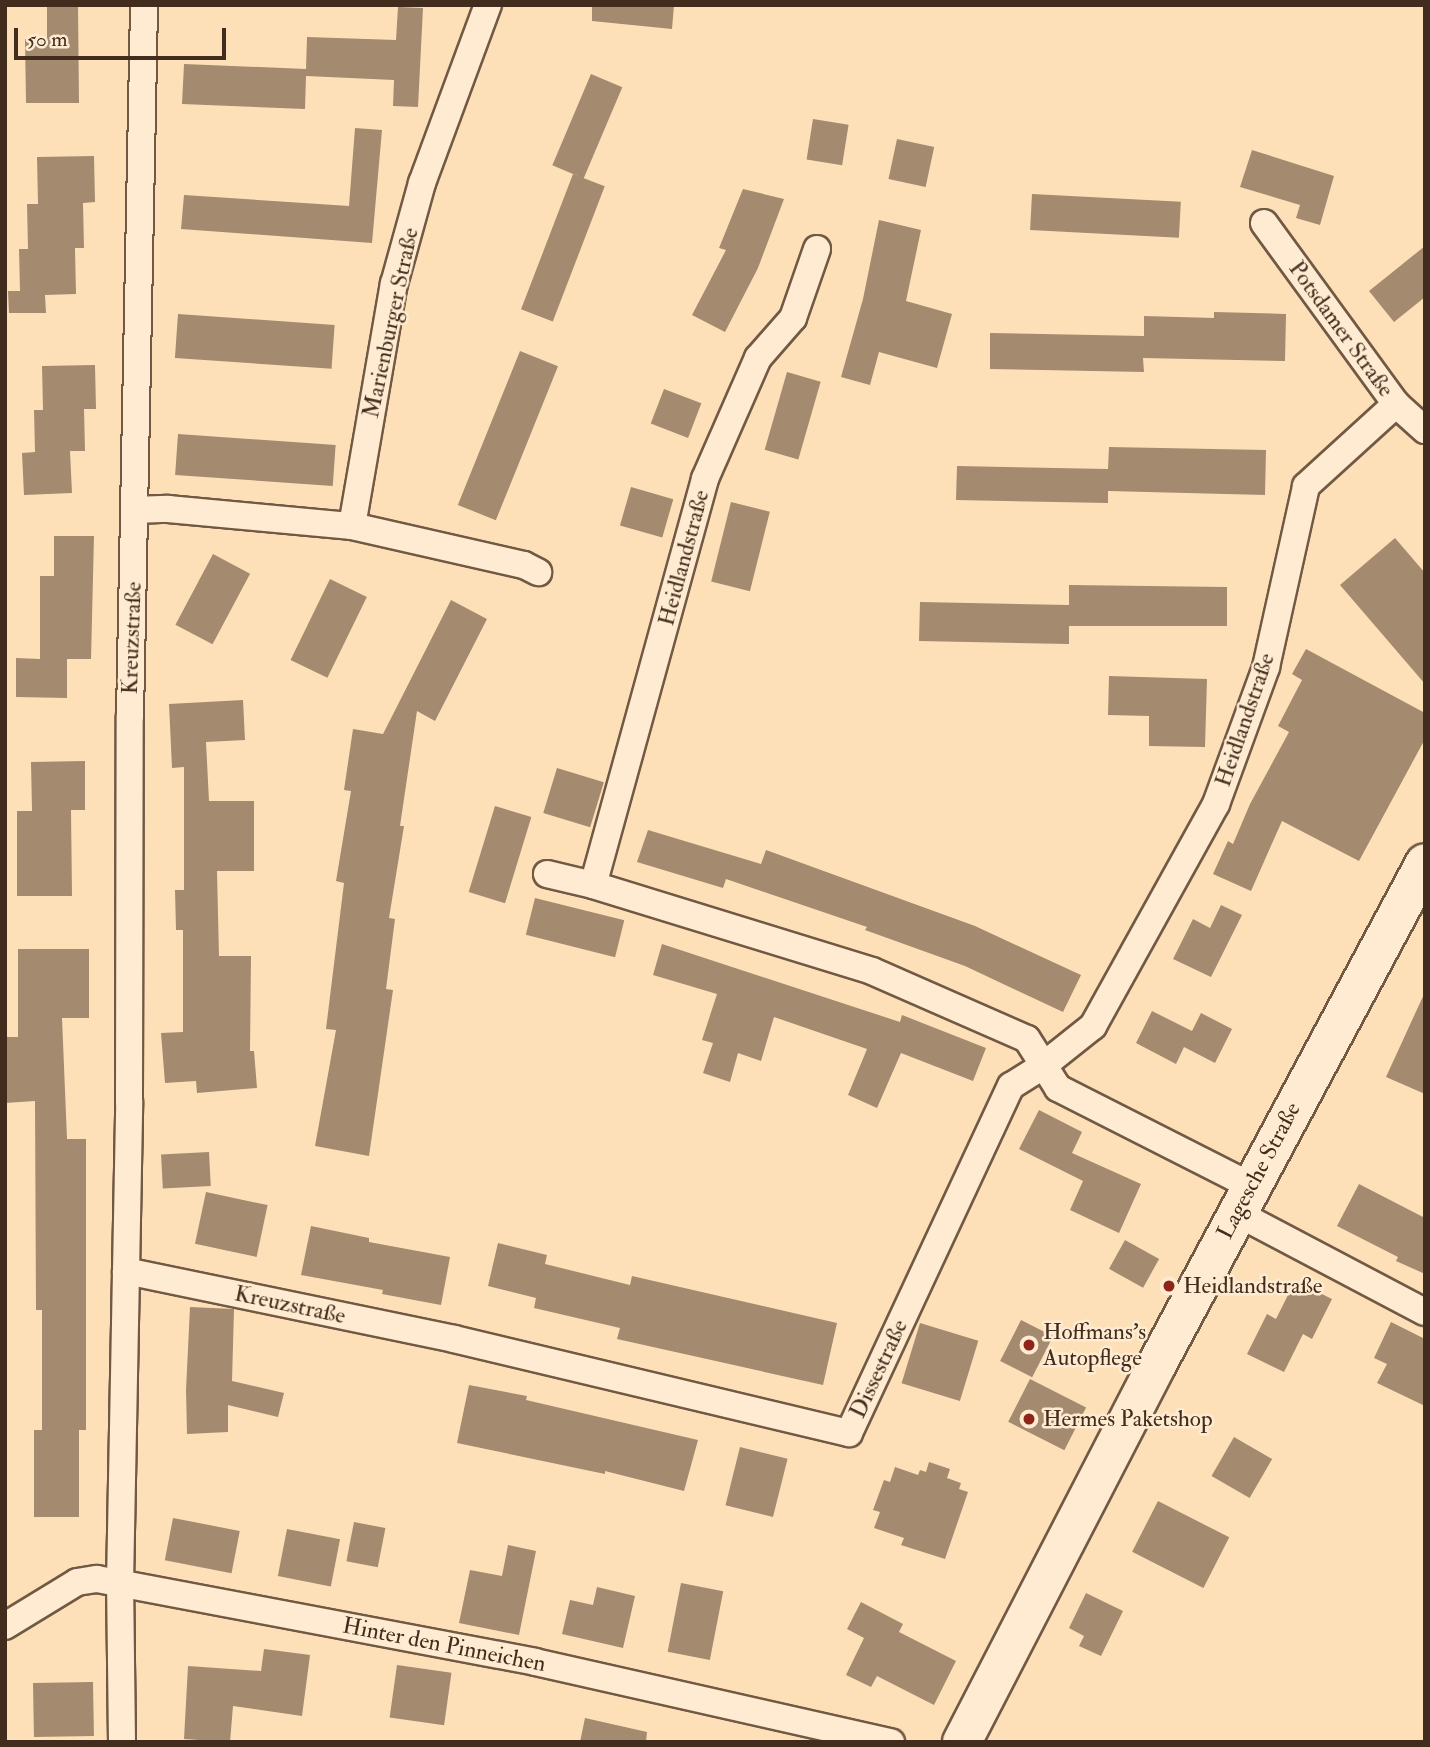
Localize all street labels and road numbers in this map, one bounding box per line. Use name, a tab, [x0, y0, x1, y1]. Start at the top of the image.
street label: Marienburger Straße	[357, 225, 425, 421]
street label: Potsdamer Straße	[1282, 256, 1400, 402]
street label: Heidlandstraße	[653, 487, 715, 629]
street label: Kreuzstraße	[116, 581, 148, 695]
street label: Heidlandstraße	[1209, 650, 1281, 790]
street label: Lagesche Straße	[1211, 1098, 1307, 1244]
street label: Kreuzstraße	[232, 1280, 348, 1330]
street label: Dissestraße	[844, 1315, 914, 1423]
street label: Hinter den Pinneichen	[340, 1612, 548, 1678]

